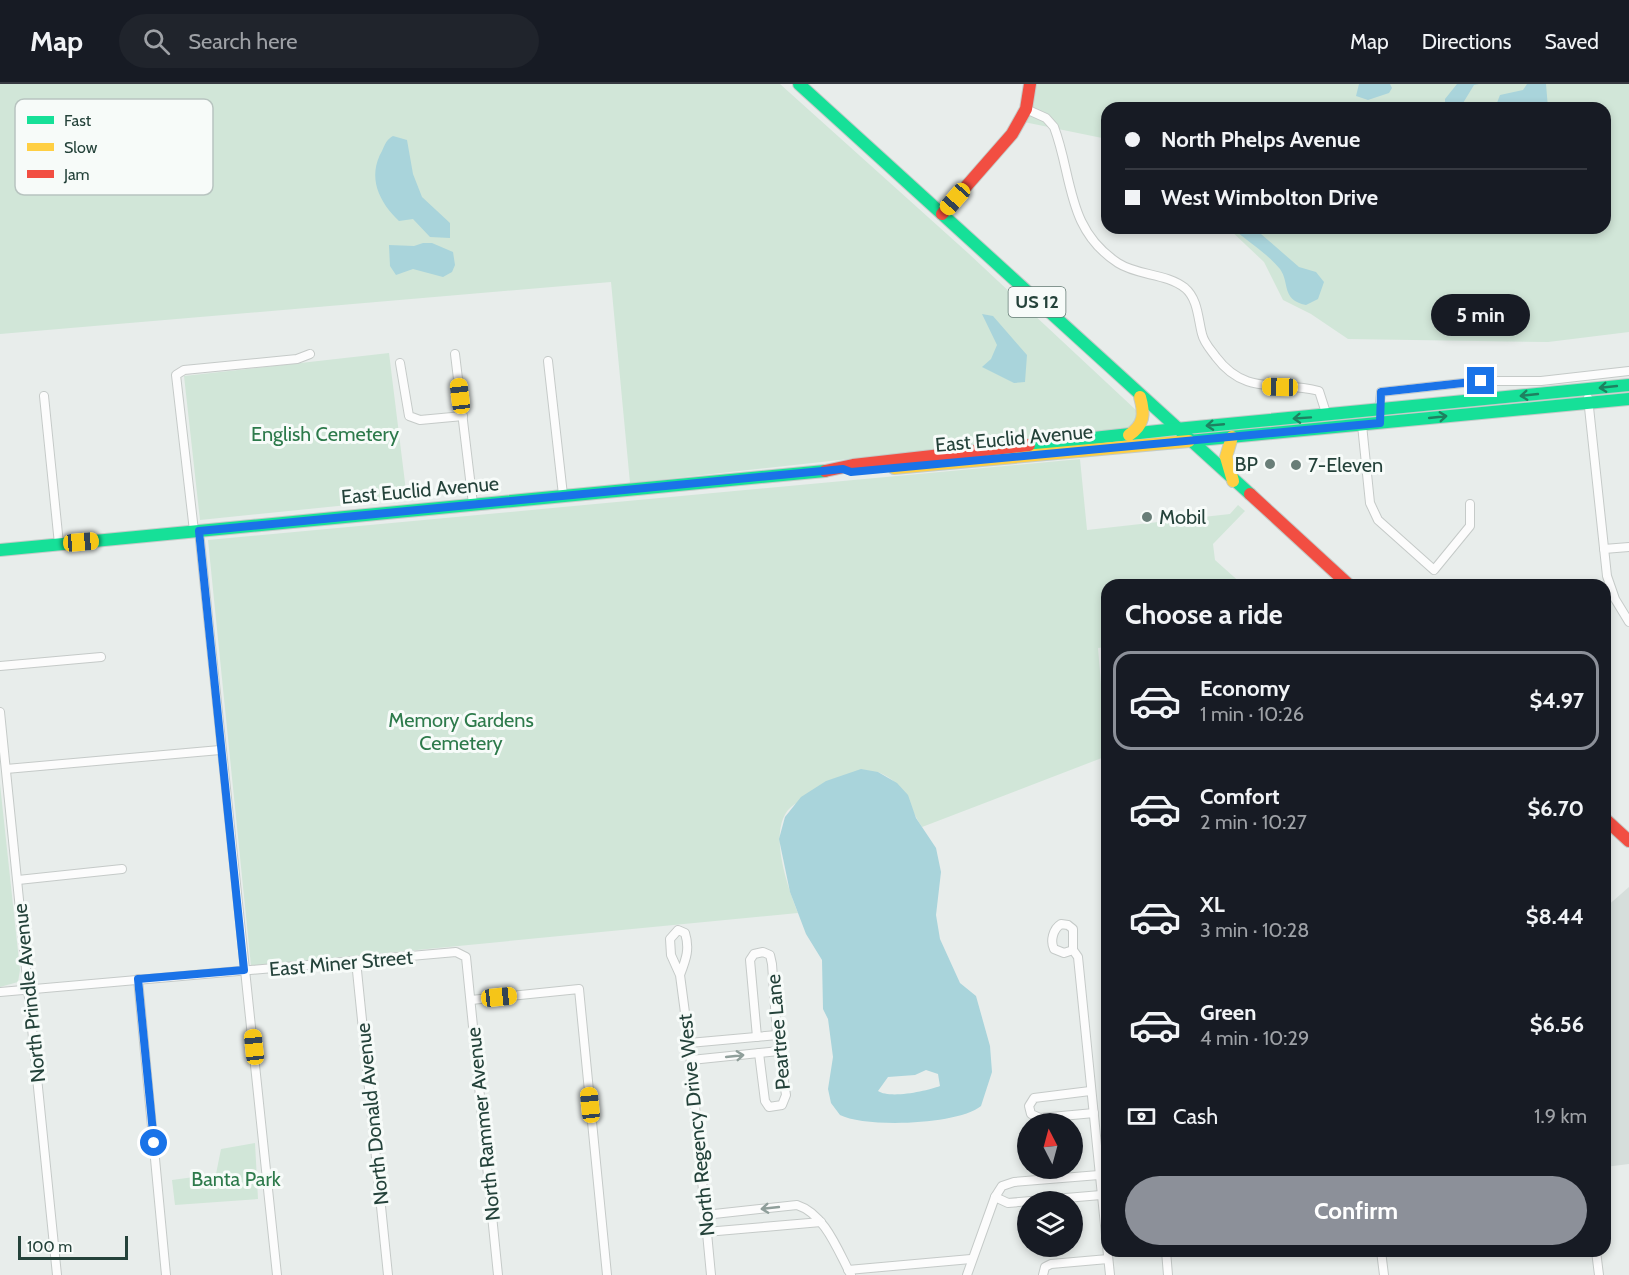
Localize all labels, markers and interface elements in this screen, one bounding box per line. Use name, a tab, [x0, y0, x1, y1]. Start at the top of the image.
search box	[119, 14, 539, 68]
text: Map	[30, 24, 83, 58]
icon: search	[140, 25, 173, 58]
text: Search here	[188, 28, 297, 55]
text: Map	[1350, 29, 1389, 54]
text: Directions	[1422, 29, 1511, 54]
text: Saved	[1544, 29, 1599, 54]
legend	[15, 99, 213, 195]
text: Fast	[64, 111, 92, 130]
text: North Phelps Avenue	[1161, 126, 1360, 153]
text: Slow	[64, 138, 98, 157]
text: Jam	[63, 165, 90, 184]
car	[936, 180, 974, 218]
text: West Wimbolton Drive	[1161, 184, 1378, 211]
road number: US 12	[1008, 287, 1066, 317]
callout: 5 min	[1432, 294, 1530, 336]
text: 5 min	[1456, 303, 1505, 327]
route end	[1467, 367, 1494, 394]
car	[449, 377, 471, 415]
car	[1262, 378, 1298, 396]
one-way arrow	[1599, 382, 1618, 393]
one-way arrow	[1519, 390, 1539, 401]
one-way arrow	[1427, 411, 1447, 422]
one-way arrow	[1292, 412, 1312, 423]
street label: East Euclid Avenue	[934, 419, 1094, 457]
one-way arrow	[1206, 420, 1226, 431]
park label: English Cemetery	[251, 422, 399, 446]
place label: BP	[1235, 452, 1258, 476]
place label: 7-Eleven	[1308, 453, 1383, 477]
marker: BP	[1263, 457, 1277, 471]
marker: 7-Eleven	[1289, 458, 1303, 472]
street label: East Euclid Avenue	[340, 471, 500, 509]
place label: Mobil	[1159, 505, 1206, 529]
marker: Mobil	[1140, 510, 1154, 524]
car	[62, 531, 100, 553]
text: Choose a ride	[1125, 598, 1283, 631]
icon: car	[1128, 674, 1182, 728]
text: Economy	[1200, 675, 1290, 702]
text: $4.97	[1529, 687, 1584, 714]
text: 1 min · 10:26	[1200, 702, 1304, 726]
park label: Memory Gardens Cemetery	[388, 708, 534, 755]
icon: car	[1128, 782, 1182, 836]
text: Comfort	[1200, 783, 1279, 810]
text: $6.70	[1527, 795, 1584, 822]
text: 2 min · 10:27	[1200, 810, 1307, 834]
icon: car	[1128, 890, 1182, 944]
text: XL	[1200, 891, 1225, 918]
street label: North Prindle Avenue	[8, 902, 50, 1084]
text: $8.44	[1526, 903, 1584, 930]
text: 3 min · 10:28	[1200, 918, 1309, 942]
street label: East Miner Street	[268, 945, 414, 981]
street label: Peartree Lane	[761, 973, 795, 1091]
car	[480, 986, 518, 1008]
icon: car	[1128, 998, 1182, 1052]
text: Green	[1200, 999, 1256, 1026]
text: $6.56	[1530, 1011, 1584, 1038]
street label: North Regency Drive West	[672, 1013, 720, 1237]
street label: North Donald Avenue	[350, 1022, 394, 1206]
street label: North Rammer Avenue	[461, 1026, 505, 1222]
text: 4 min · 10:29	[1200, 1026, 1309, 1050]
car	[243, 1028, 265, 1066]
one-way arrow	[725, 1050, 745, 1061]
car	[579, 1086, 601, 1124]
icon: cash	[1125, 1100, 1158, 1133]
text: Cash	[1173, 1103, 1218, 1130]
text: 1.9 km	[1534, 1104, 1587, 1128]
north arrow	[1017, 1113, 1083, 1179]
map controls	[1017, 1113, 1083, 1257]
route start	[140, 1129, 167, 1156]
park label: Banta Park	[191, 1167, 281, 1191]
button: Confirm	[1125, 1176, 1587, 1245]
button: layers	[1017, 1191, 1083, 1257]
one-way arrow	[760, 1202, 780, 1213]
scale bar	[18, 1233, 128, 1260]
text: 100 m	[27, 1237, 72, 1256]

